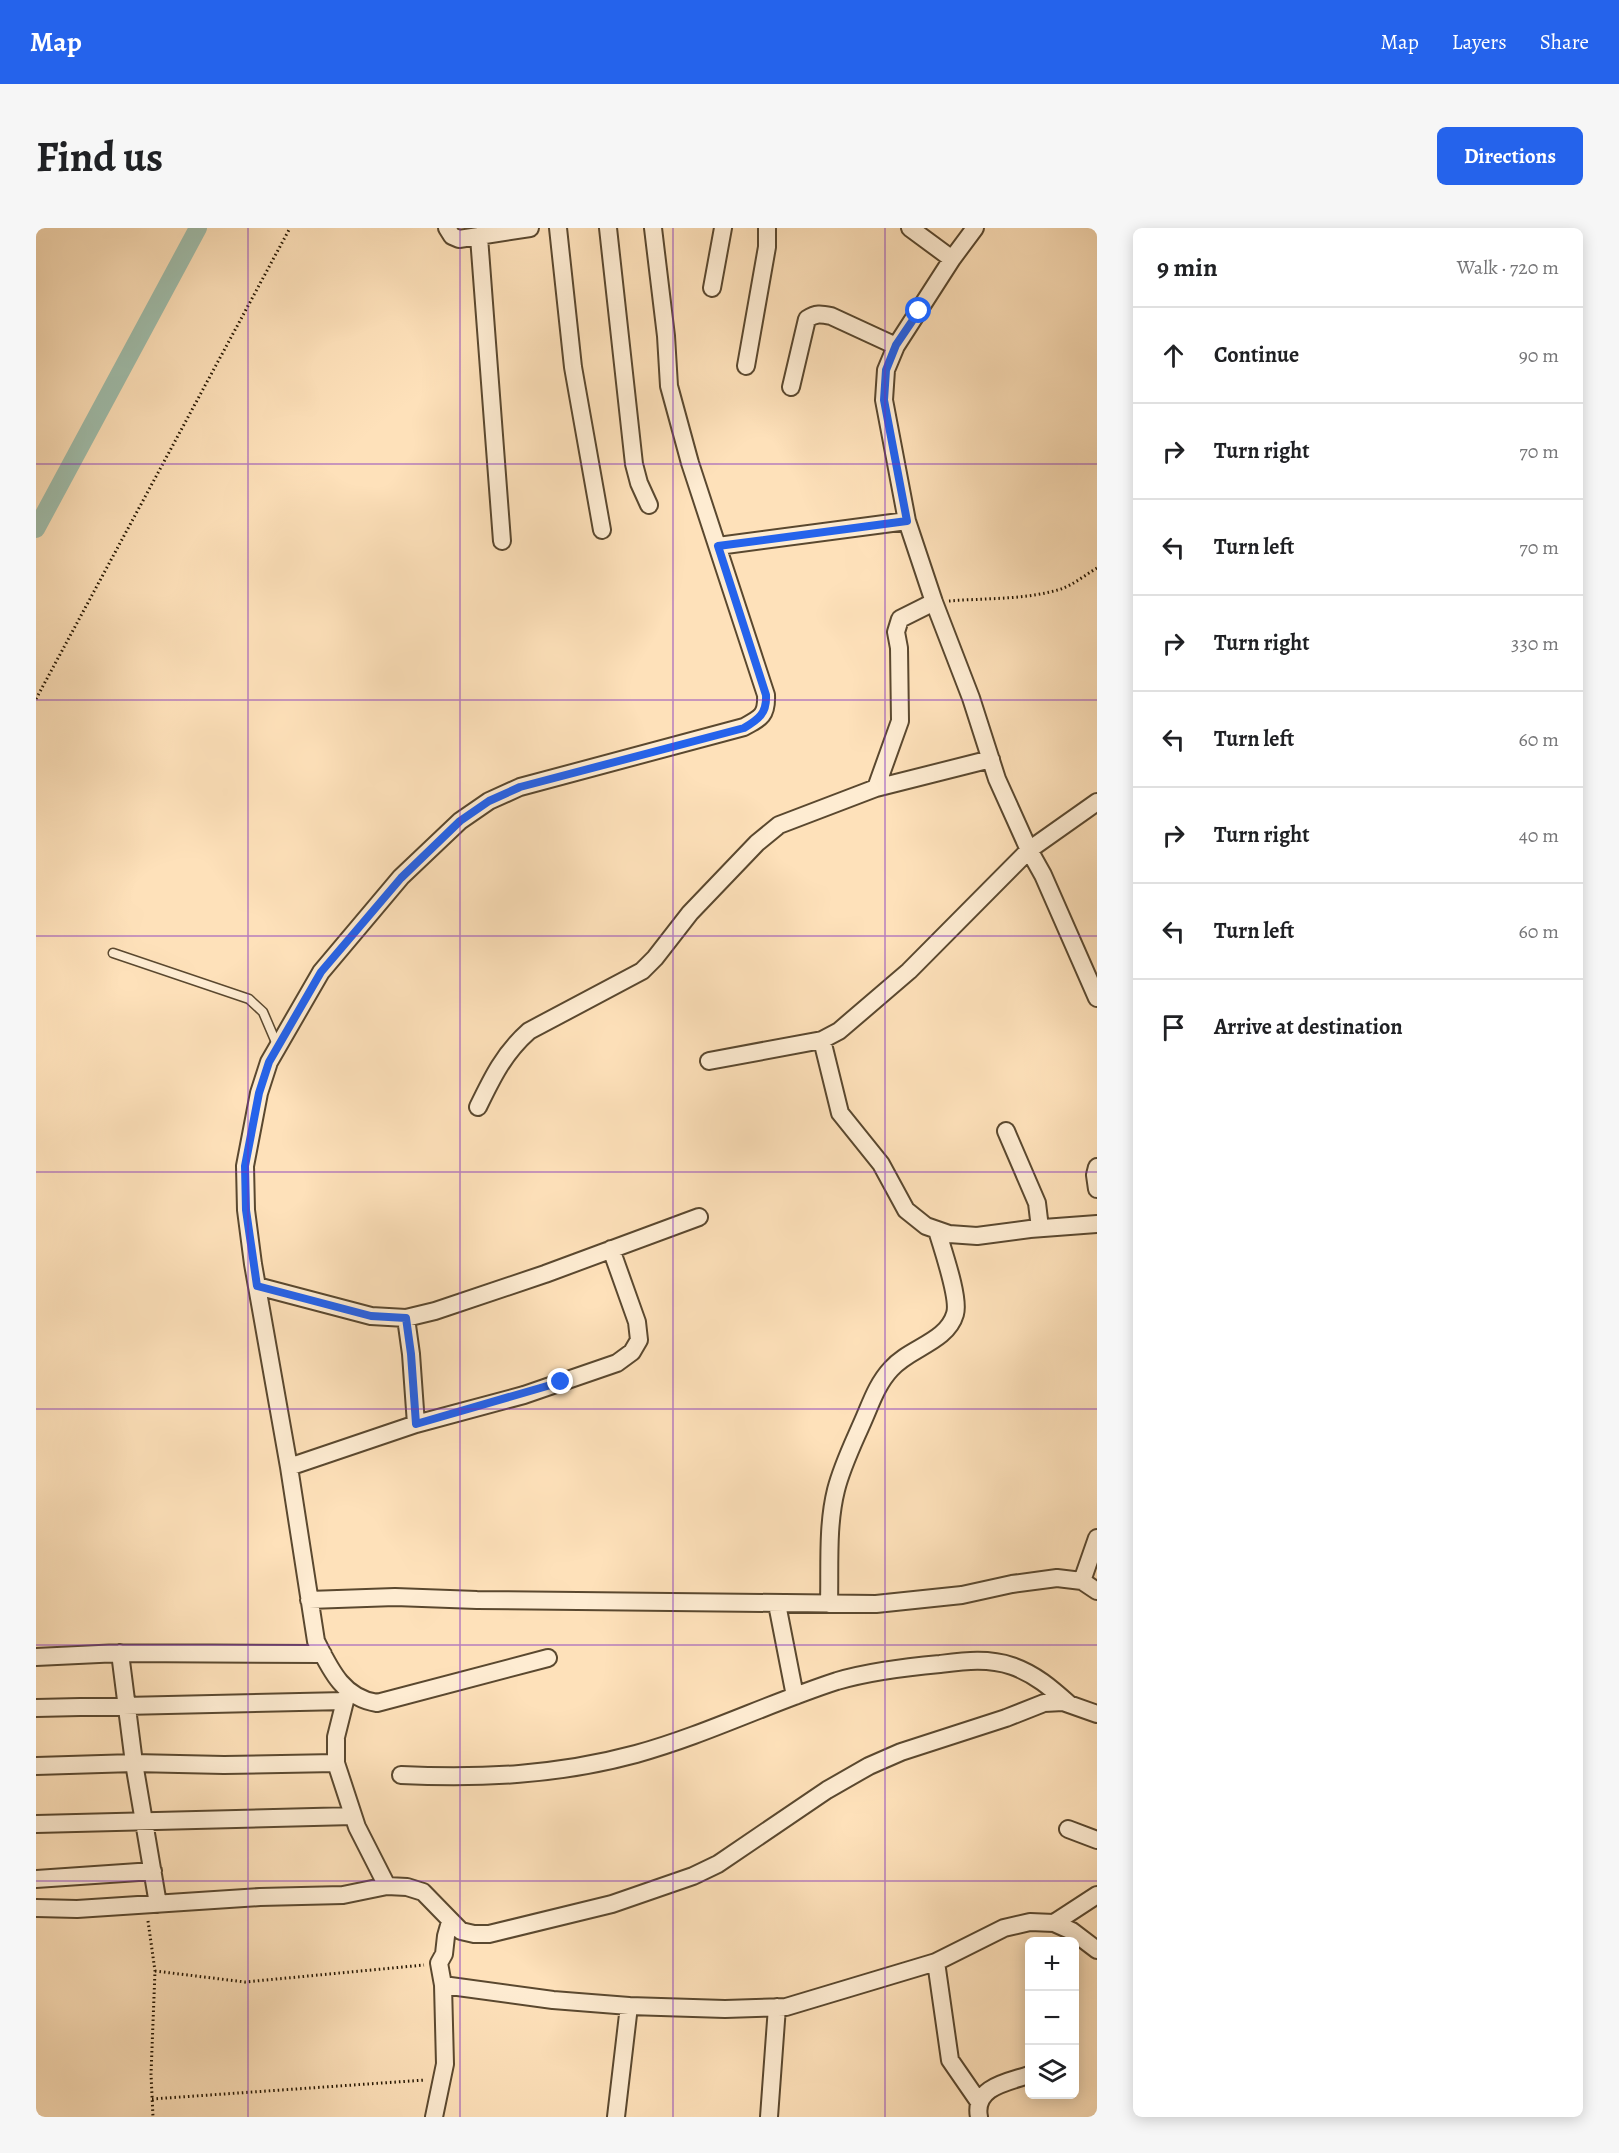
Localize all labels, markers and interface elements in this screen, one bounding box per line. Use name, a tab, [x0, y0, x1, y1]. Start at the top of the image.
text: Map	[30, 23, 82, 61]
text: Map	[1380, 28, 1419, 56]
text: Layers	[1452, 28, 1507, 56]
text: Share	[1540, 28, 1589, 56]
button: Directions	[1437, 127, 1583, 185]
text: Find us	[36, 128, 163, 185]
text: 9 min	[1157, 250, 1218, 285]
text: Walk · 720 m	[1457, 254, 1559, 281]
route start	[905, 297, 931, 323]
icon: ahead	[1157, 339, 1190, 372]
text: Continue	[1214, 340, 1299, 370]
text: 90 m	[1519, 342, 1559, 369]
icon: right	[1157, 435, 1190, 468]
text: Turn right	[1214, 436, 1310, 466]
text: 70 m	[1519, 438, 1559, 465]
icon: left	[1157, 531, 1190, 564]
text: Turn left	[1214, 532, 1294, 562]
text: 70 m	[1519, 534, 1559, 561]
icon: right	[1157, 627, 1190, 660]
text: Turn right	[1214, 628, 1310, 658]
text: 330 m	[1511, 630, 1559, 657]
icon: left	[1157, 723, 1190, 756]
text: Turn left	[1214, 724, 1294, 754]
text: 60 m	[1519, 726, 1559, 753]
icon: right	[1157, 819, 1190, 852]
text: Turn right	[1214, 820, 1310, 850]
text: 40 m	[1519, 822, 1559, 849]
icon: left	[1157, 915, 1190, 948]
text: Turn left	[1214, 916, 1294, 946]
text: 60 m	[1519, 918, 1559, 945]
icon: arrive	[1157, 1011, 1190, 1044]
text: Arrive at destination	[1214, 1012, 1403, 1042]
route end	[547, 1368, 573, 1394]
map controls	[1025, 1937, 1079, 2099]
button: +	[1025, 1937, 1079, 1991]
button: −	[1025, 1991, 1079, 2045]
button: layers	[1025, 2045, 1079, 2099]

